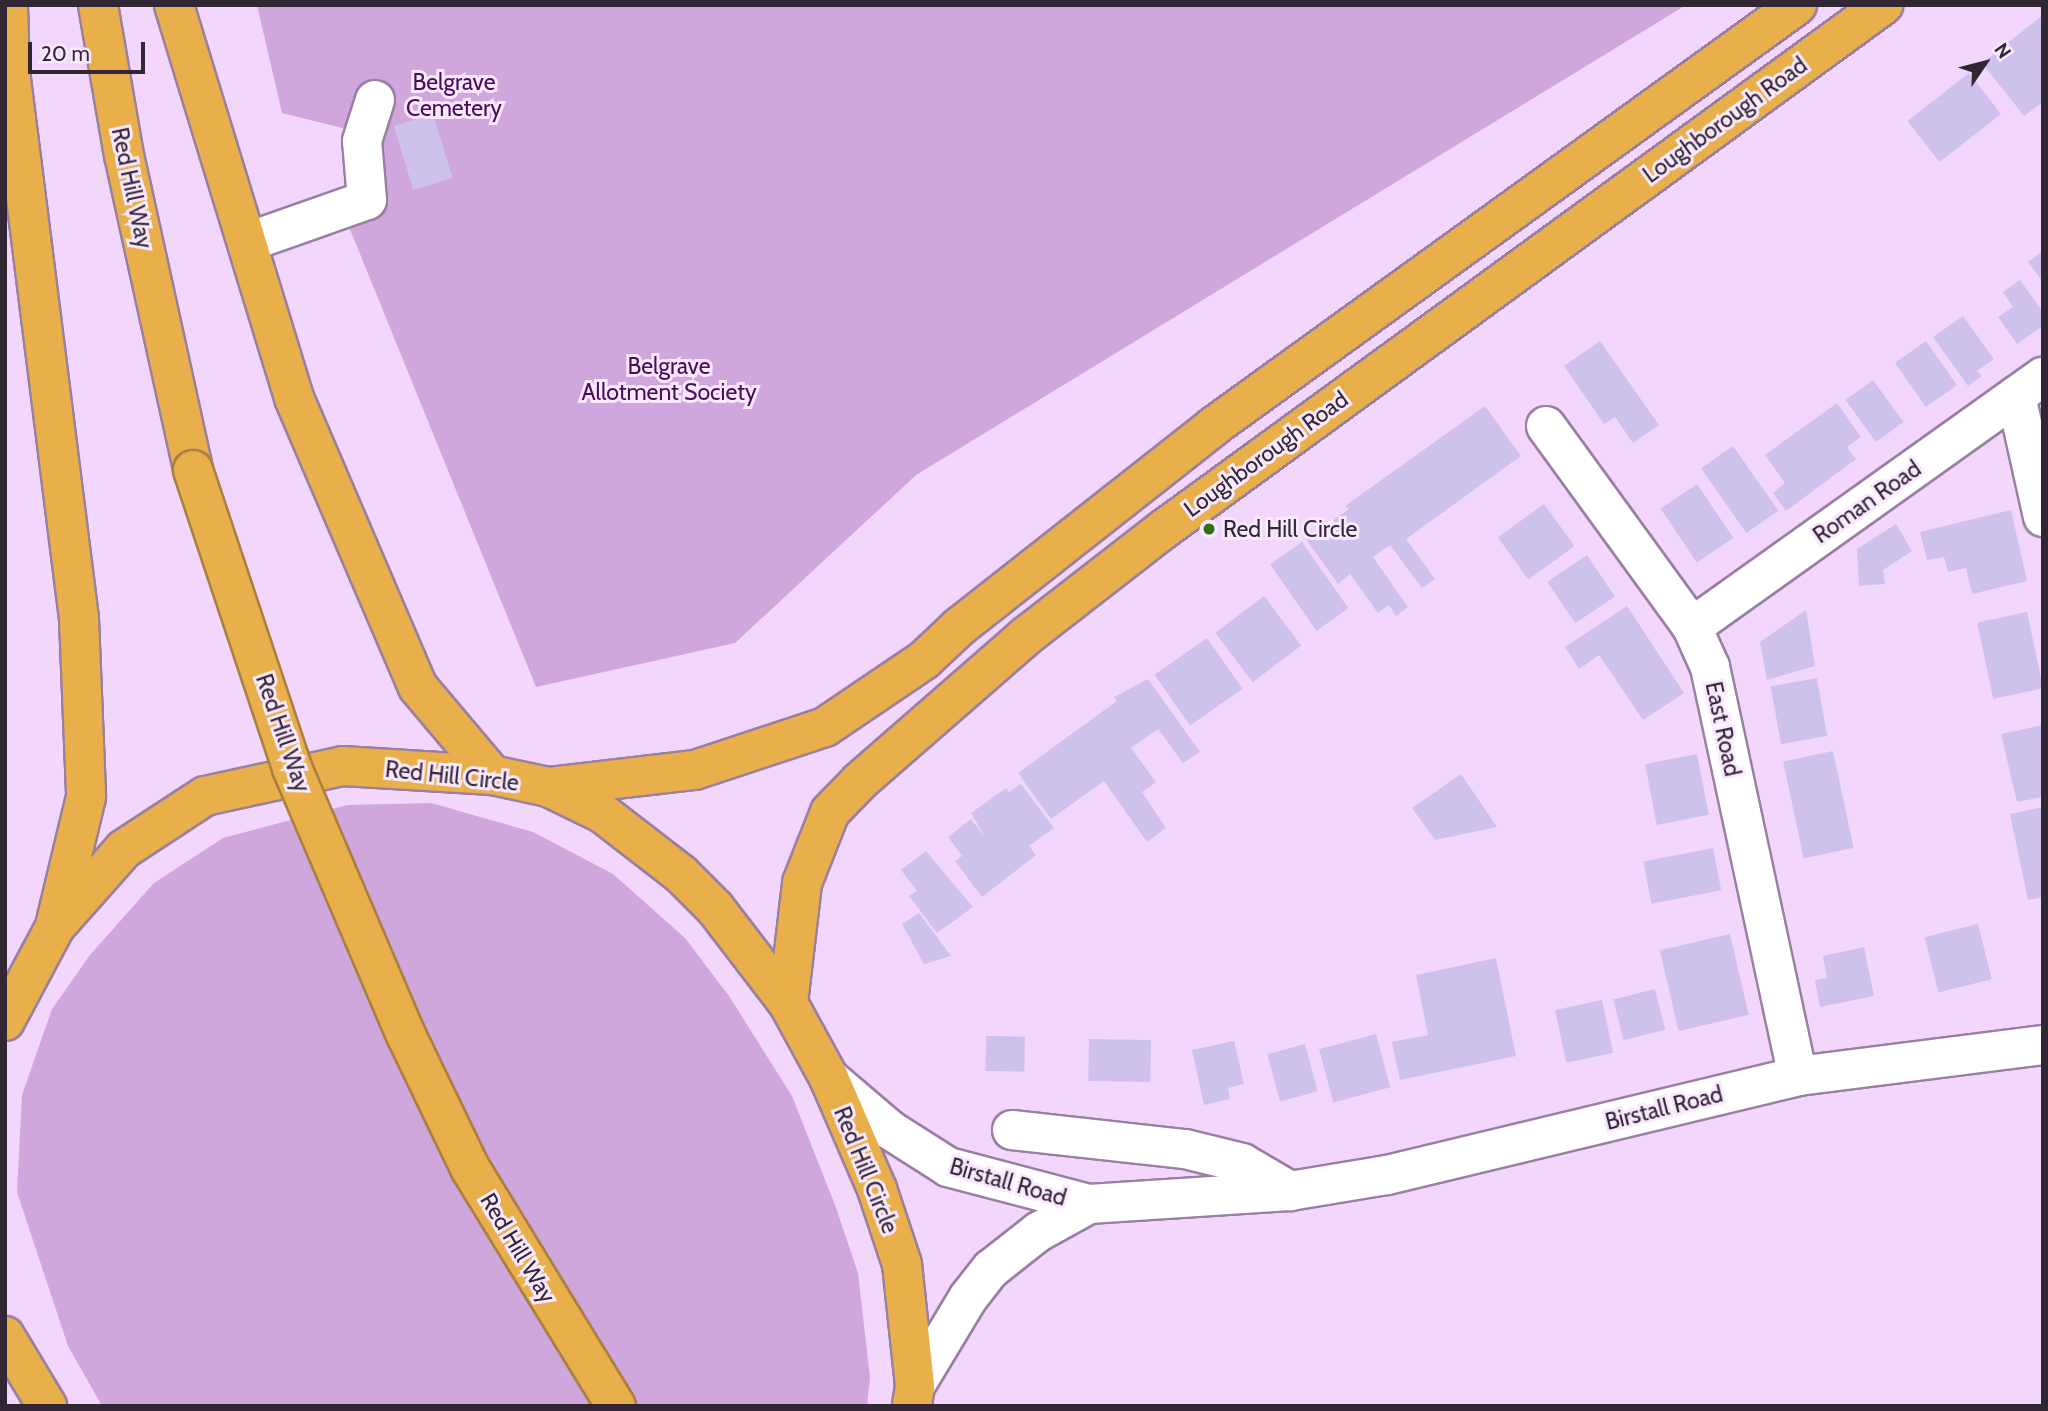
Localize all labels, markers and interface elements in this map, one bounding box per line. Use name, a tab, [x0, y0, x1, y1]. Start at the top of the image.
scale bar	[32, 28, 149, 72]
north arrow	[1950, 28, 2020, 98]
text: N	[1989, 39, 2016, 63]
text: 20 m	[41, 41, 90, 66]
street label: Loughborough Road	[1638, 51, 1812, 189]
park label: Belgrave Cemetery	[406, 68, 502, 122]
street label: Red Hill Way	[106, 125, 158, 251]
park label: Belgrave Allotment Society	[581, 352, 757, 406]
street label: Loughborough Road	[1179, 385, 1353, 523]
street label: Roman Road	[1808, 455, 1926, 549]
place label: Red Hill Circle	[1223, 515, 1357, 543]
marker: Red Hill Circle	[1201, 521, 1217, 537]
street label: Red Hill Way	[250, 670, 316, 796]
street label: East Road	[1700, 679, 1746, 779]
street label: Red Hill Circle	[384, 755, 520, 797]
street label: Birstall Road	[1602, 1080, 1726, 1136]
street label: Red Hill Circle	[828, 1103, 904, 1237]
street label: Birstall Road	[947, 1152, 1069, 1212]
street label: Red Hill Way	[474, 1188, 562, 1308]

